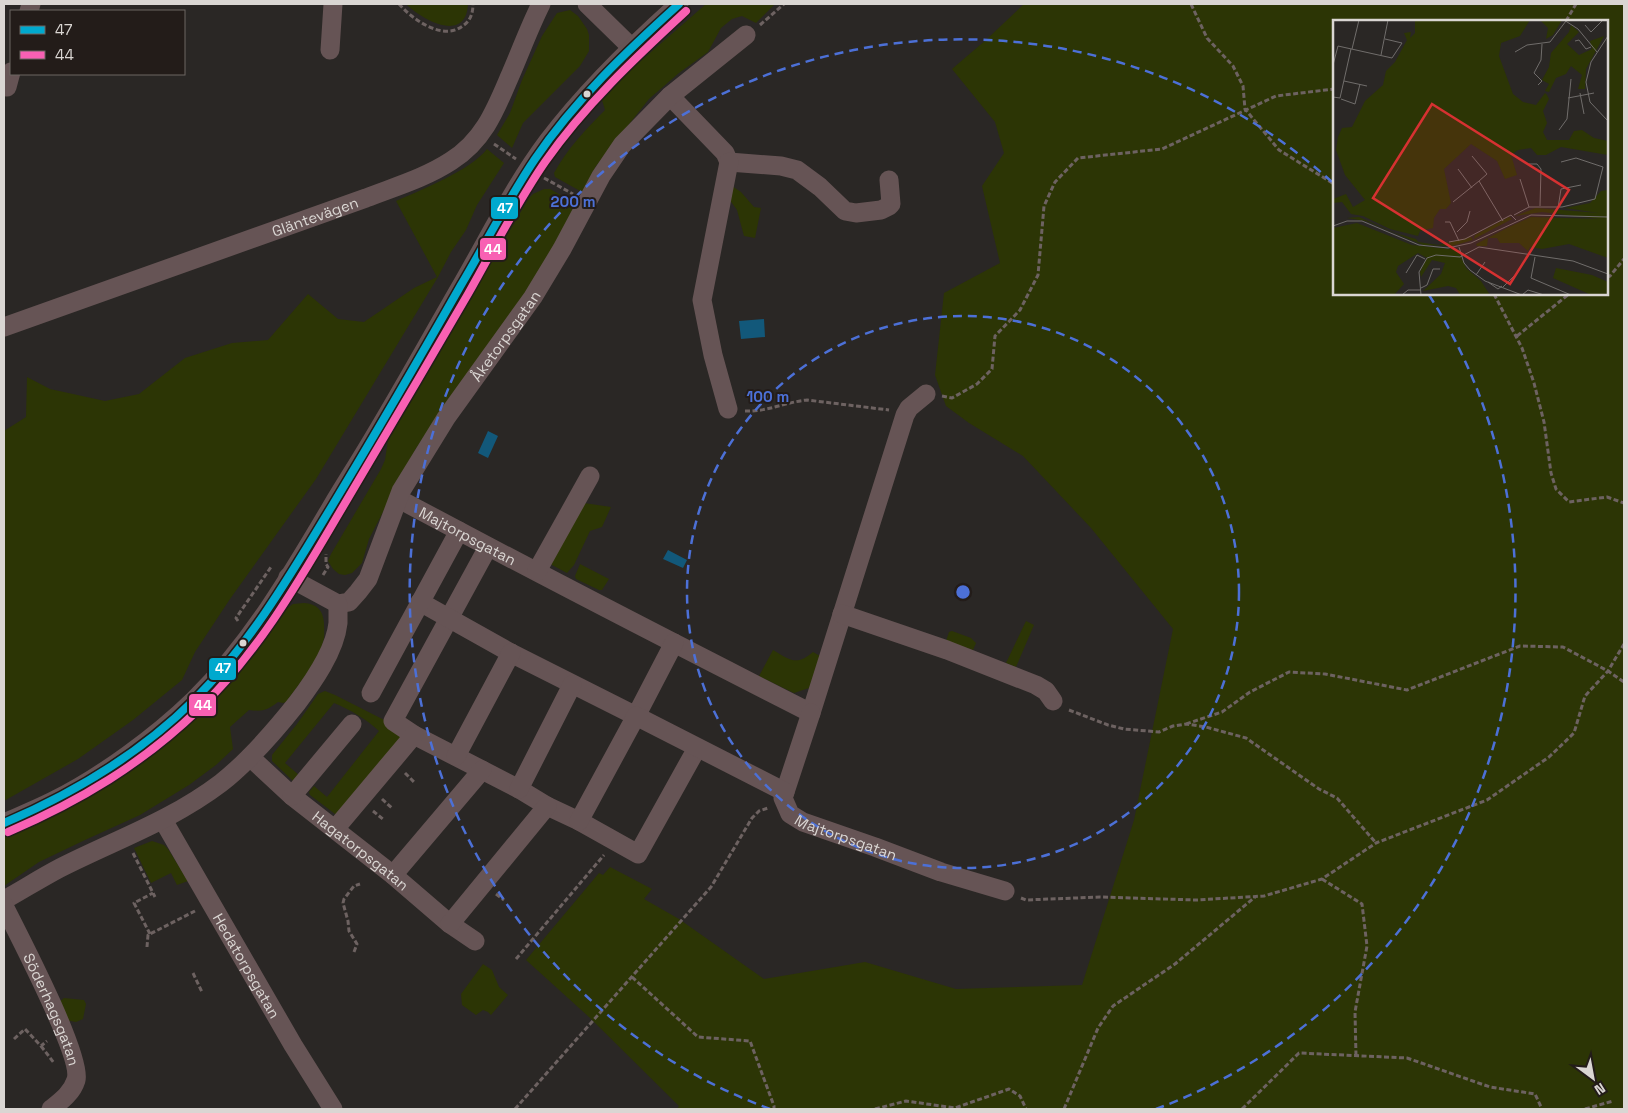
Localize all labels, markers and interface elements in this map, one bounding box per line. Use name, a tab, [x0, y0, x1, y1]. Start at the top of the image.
legend	[10, 10, 185, 75]
text: 47	[55, 20, 72, 39]
inset map	[1333, 20, 1608, 295]
text: 44	[55, 45, 74, 64]
unlabelled marker	[582, 89, 592, 99]
street label: Gläntevägen	[269, 192, 361, 240]
text: 200 m	[551, 192, 595, 211]
line badge: 47	[490, 196, 519, 220]
text: 47	[497, 199, 513, 217]
line badge: 44	[479, 237, 507, 261]
text: 44	[484, 240, 502, 258]
street label: Åketorpsgatan	[466, 287, 544, 385]
text: 100 m	[747, 387, 789, 406]
street label: Majtorpsgatan	[416, 502, 519, 569]
centre of rings	[954, 583, 972, 601]
unlabelled marker	[238, 638, 248, 648]
line badge: 47	[208, 657, 237, 681]
text: 47	[215, 659, 231, 677]
line badge: 44	[188, 693, 217, 717]
text: 44	[194, 696, 212, 714]
street label: Hagatorpsgatan	[309, 806, 413, 894]
street label: Majtorpsgatan	[791, 810, 900, 864]
street label: Hedatorpsgatan	[209, 910, 285, 1021]
street label: Söderhagsgatan	[20, 950, 84, 1068]
north arrow	[1568, 1053, 1618, 1103]
text: N	[1591, 1079, 1609, 1099]

